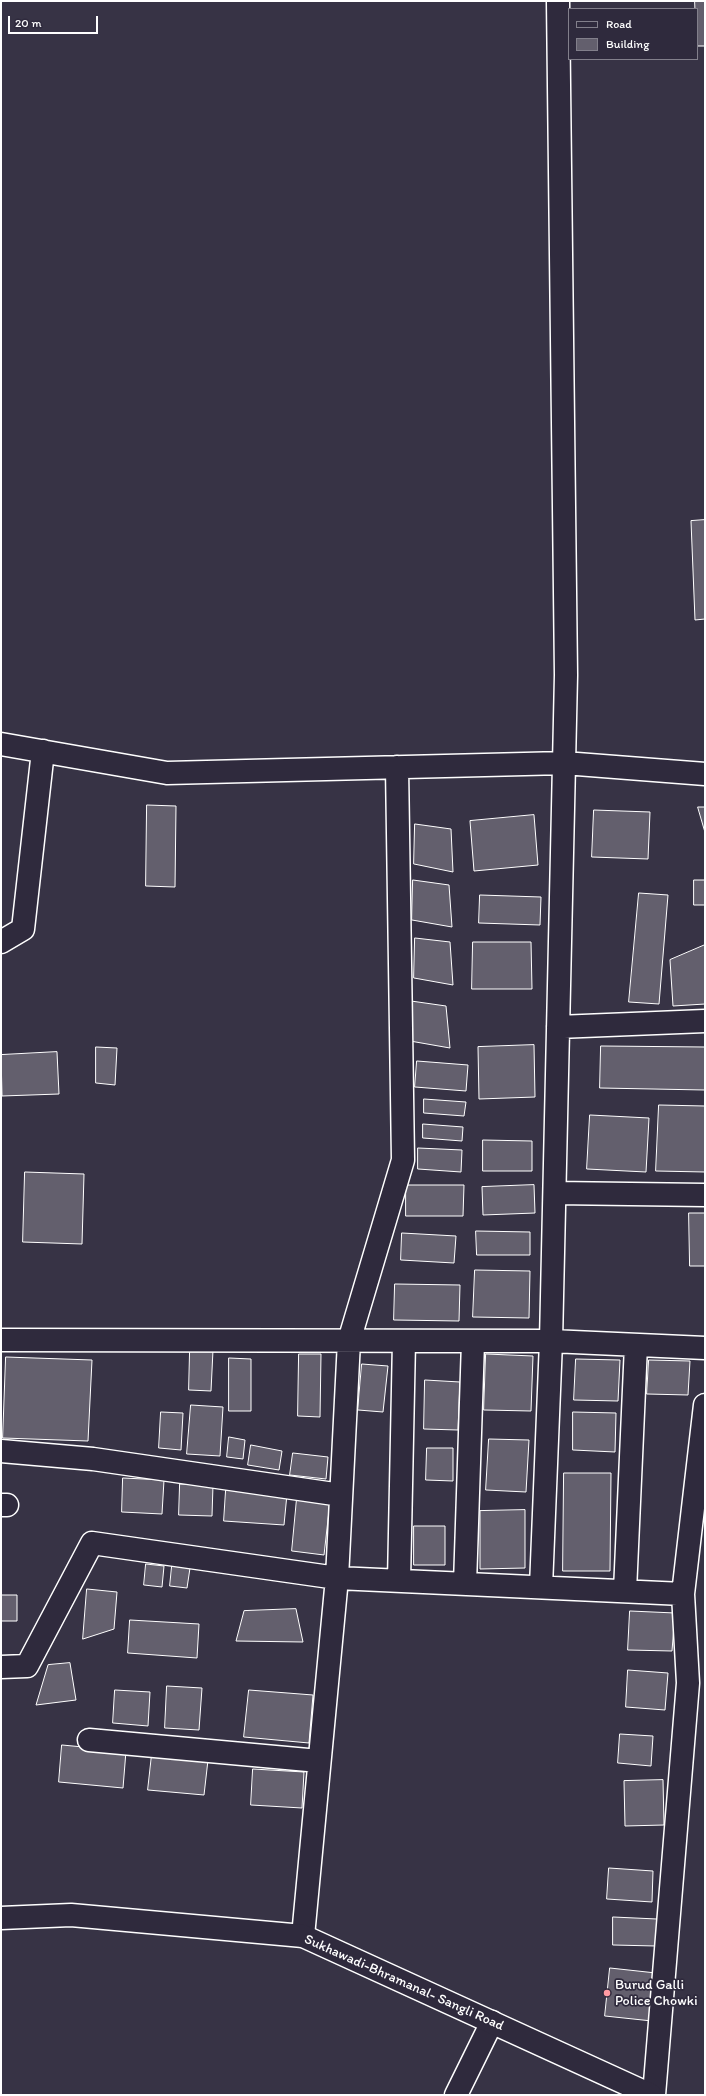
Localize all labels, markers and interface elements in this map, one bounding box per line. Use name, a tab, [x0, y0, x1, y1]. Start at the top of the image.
scale bar	[10, 8, 100, 34]
legend	[568, 8, 698, 60]
text: 20 m	[15, 16, 42, 30]
text: Road	[606, 17, 632, 31]
text: Building	[606, 37, 649, 51]
street label: Sukhawadi-Bhramanal- Sangli Road	[302, 1931, 506, 2035]
place label: Burud Galli Police Chowki	[615, 1977, 698, 2010]
marker: Burud Galli Police Chowki	[602, 1988, 612, 1998]

